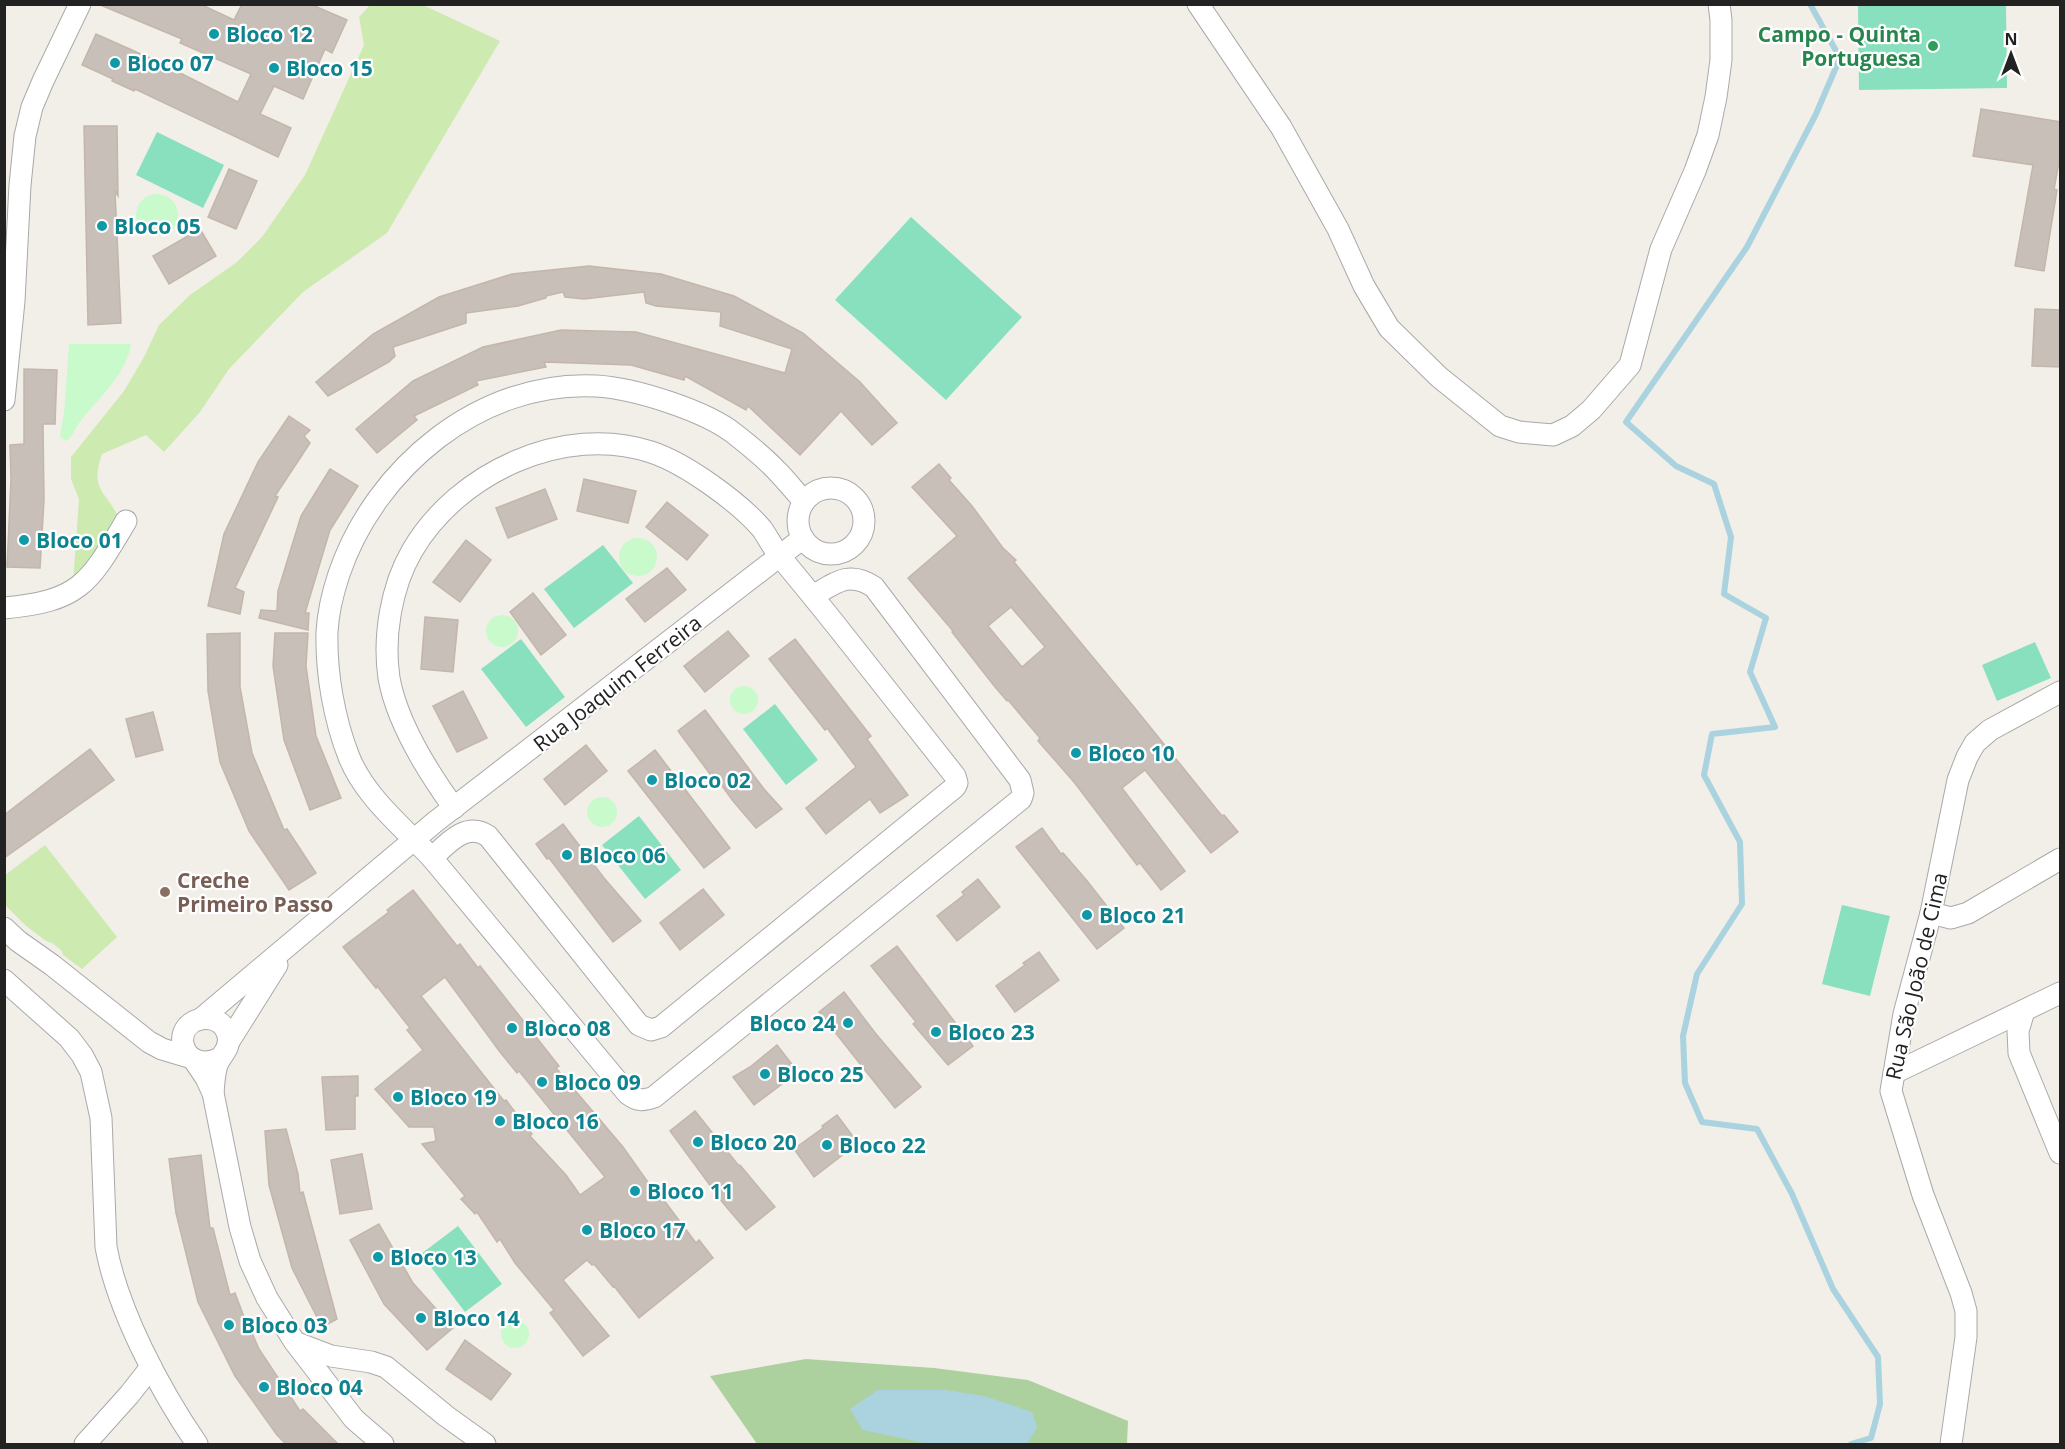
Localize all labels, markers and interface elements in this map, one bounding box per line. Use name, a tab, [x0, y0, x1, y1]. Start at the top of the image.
place label: Bloco 12	[226, 20, 313, 48]
place label: Campo - Quinta Portuguesa	[1758, 20, 1921, 72]
north arrow	[1981, 24, 2041, 84]
marker: Bloco 12	[207, 27, 221, 41]
text: N	[2004, 28, 2018, 50]
marker: Campo - Quinta Portuguesa	[1926, 39, 1940, 53]
place label: Bloco 07	[127, 49, 214, 77]
place label: Bloco 15	[286, 54, 373, 82]
marker: Bloco 07	[108, 56, 122, 70]
marker: Bloco 15	[267, 61, 281, 75]
place label: Bloco 05	[114, 212, 201, 240]
marker: Bloco 05	[95, 219, 109, 233]
place label: Bloco 01	[36, 526, 123, 554]
marker: Bloco 01	[17, 533, 31, 547]
street label: Rua Joaquim Ferreira	[527, 609, 707, 757]
place label: Bloco 10	[1088, 739, 1175, 767]
marker: Bloco 10	[1069, 746, 1083, 760]
place label: Bloco 02	[664, 766, 751, 794]
marker: Bloco 02	[645, 773, 659, 787]
place label: Bloco 06	[579, 841, 666, 869]
marker: Bloco 06	[560, 848, 574, 862]
place label: Creche Primeiro Passo	[177, 866, 333, 918]
street label: Rua São João de Cima	[1879, 870, 1953, 1082]
marker: Creche Primeiro Passo	[158, 885, 172, 899]
place label: Bloco 21	[1099, 901, 1186, 929]
marker: Bloco 21	[1080, 908, 1094, 922]
place label: Bloco 24	[749, 1009, 836, 1037]
place label: Bloco 08	[524, 1014, 611, 1042]
marker: Bloco 24	[841, 1016, 855, 1030]
place label: Bloco 23	[948, 1018, 1035, 1046]
marker: Bloco 08	[505, 1021, 519, 1035]
marker: Bloco 23	[929, 1025, 943, 1039]
place label: Bloco 25	[777, 1060, 864, 1088]
marker: Bloco 25	[758, 1067, 772, 1081]
place label: Bloco 09	[554, 1068, 641, 1096]
marker: Bloco 09	[535, 1075, 549, 1089]
place label: Bloco 19	[410, 1083, 497, 1111]
marker: Bloco 19	[391, 1090, 405, 1104]
place label: Bloco 16	[512, 1107, 599, 1135]
marker: Bloco 16	[493, 1114, 507, 1128]
place label: Bloco 20	[710, 1128, 797, 1156]
place label: Bloco 22	[839, 1131, 926, 1159]
marker: Bloco 20	[691, 1135, 705, 1149]
marker: Bloco 22	[820, 1138, 834, 1152]
place label: Bloco 11	[647, 1177, 734, 1205]
marker: Bloco 11	[628, 1184, 642, 1198]
place label: Bloco 17	[599, 1216, 686, 1244]
marker: Bloco 17	[580, 1223, 594, 1237]
place label: Bloco 13	[390, 1243, 477, 1271]
marker: Bloco 13	[371, 1250, 385, 1264]
place label: Bloco 14	[433, 1304, 520, 1332]
place label: Bloco 03	[241, 1311, 328, 1339]
marker: Bloco 14	[414, 1311, 428, 1325]
marker: Bloco 03	[222, 1318, 236, 1332]
place label: Bloco 04	[276, 1373, 363, 1401]
marker: Bloco 04	[257, 1380, 271, 1394]

